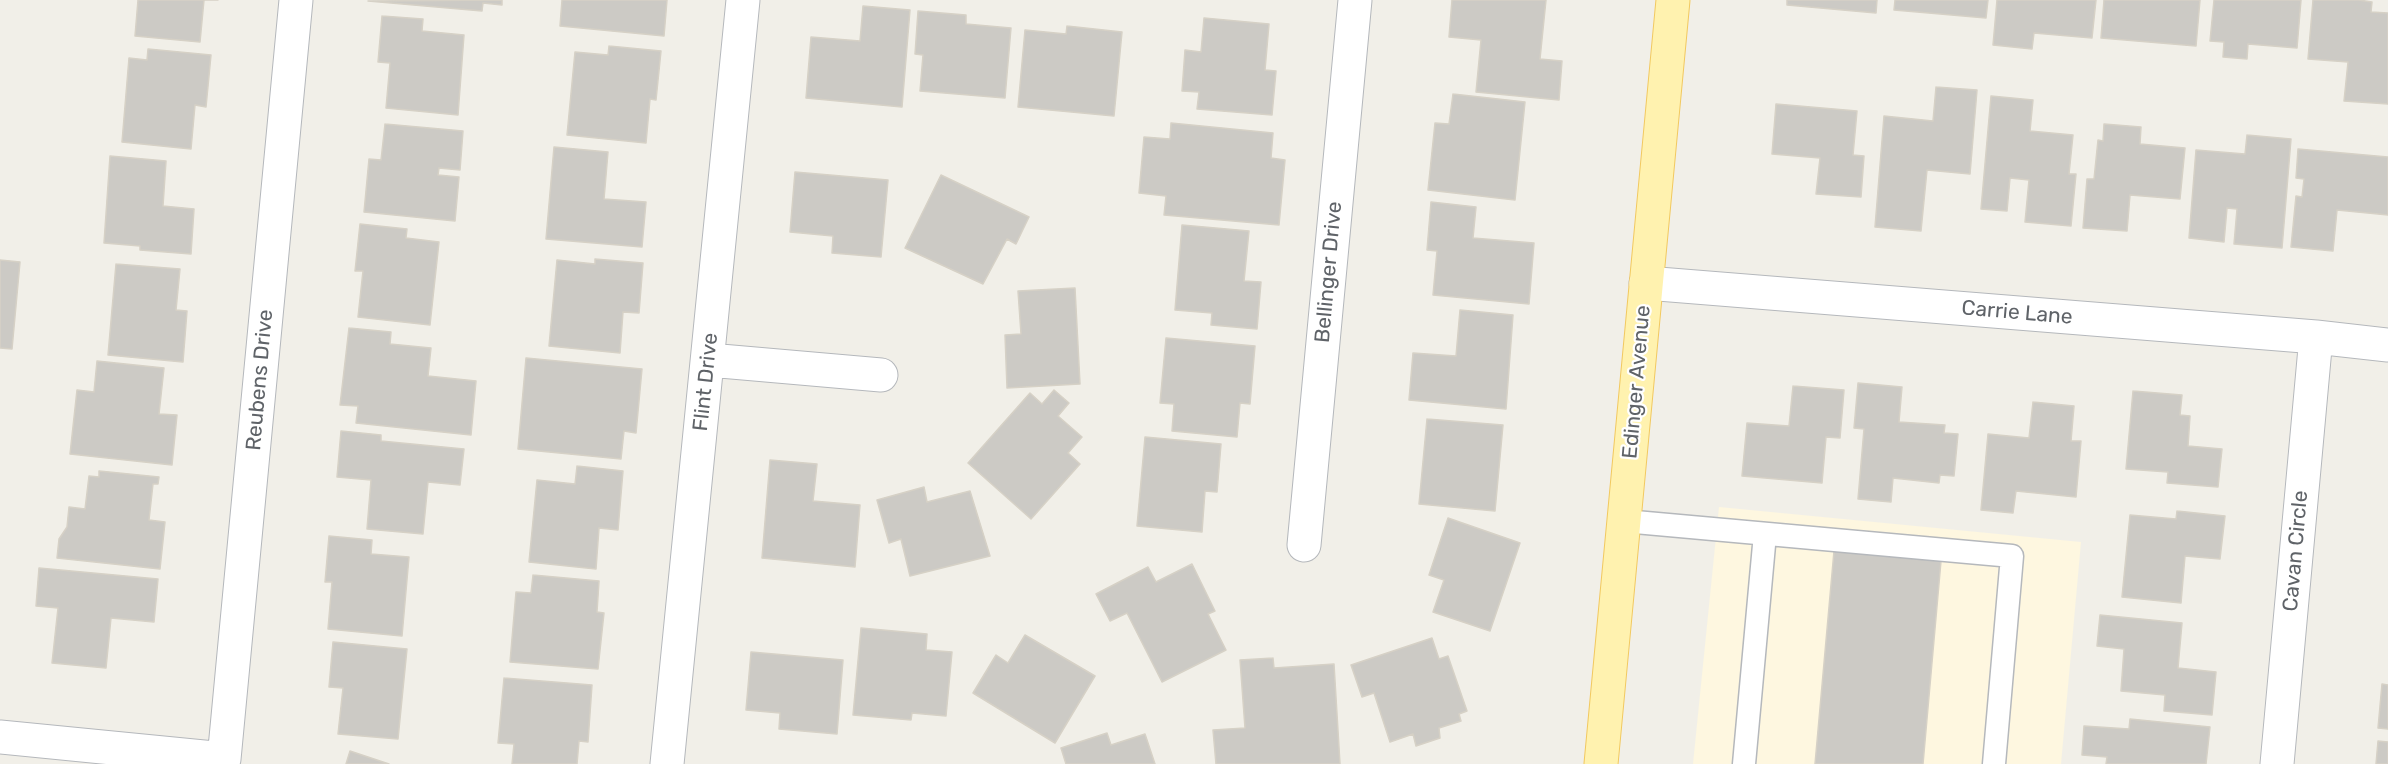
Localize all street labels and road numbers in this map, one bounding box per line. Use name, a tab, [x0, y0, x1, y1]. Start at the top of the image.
street label: Bellinger Drive	[1310, 200, 1348, 344]
street label: Carrie Lane	[1960, 296, 2074, 330]
street label: Edinger Avenue	[1618, 304, 1656, 460]
street label: Reubens Drive	[241, 308, 279, 452]
street label: Flint Drive	[688, 331, 724, 433]
street label: Cavan Circle	[2278, 489, 2314, 613]

